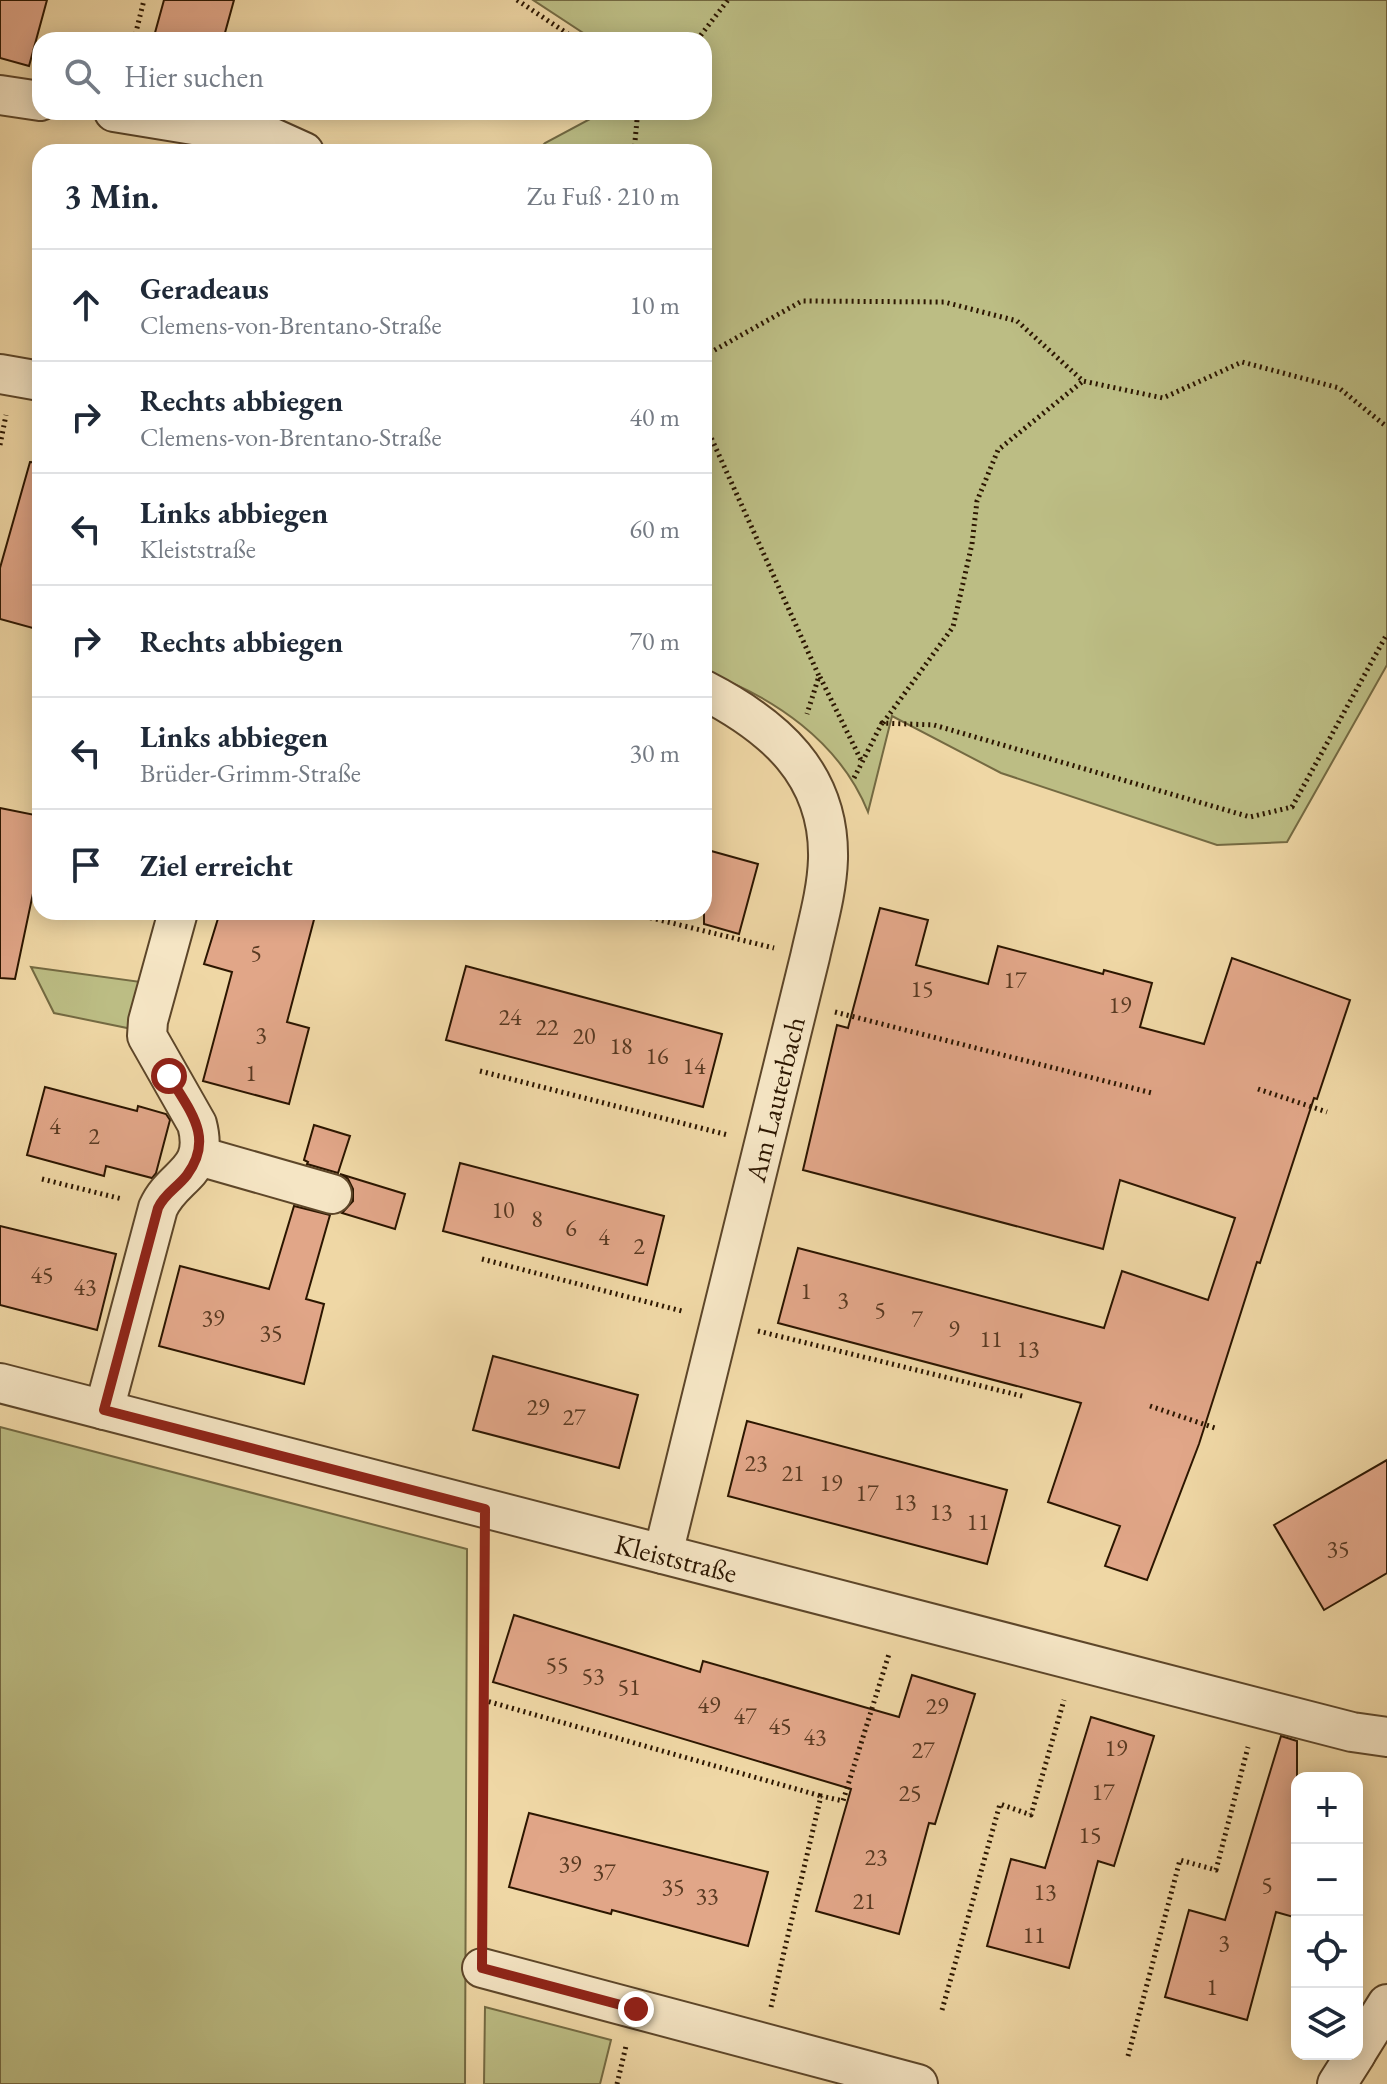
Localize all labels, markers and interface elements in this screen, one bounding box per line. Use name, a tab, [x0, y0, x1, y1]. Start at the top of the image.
search box	[32, 32, 712, 120]
icon: search	[60, 54, 104, 98]
text: Hier suchen	[124, 57, 264, 96]
text: 3 Min.	[64, 174, 159, 218]
text: Zu Fuß · 210 m	[527, 179, 680, 213]
text: Geradeaus	[140, 269, 269, 308]
icon: ahead	[64, 283, 108, 327]
text: 10 m	[630, 288, 680, 322]
text: Clemens-von-Brentano-Straße	[140, 308, 442, 342]
text: Rechts abbiegen	[140, 381, 343, 420]
icon: right	[64, 395, 108, 439]
text: 40 m	[630, 400, 680, 434]
text: Clemens-von-Brentano-Straße	[140, 420, 442, 454]
text: Links abbiegen	[140, 493, 328, 532]
icon: left	[64, 507, 108, 551]
text: 60 m	[630, 512, 680, 546]
text: Kleiststraße	[140, 532, 256, 566]
icon: right	[64, 619, 108, 663]
text: Rechts abbiegen	[140, 622, 343, 661]
text: 70 m	[630, 624, 680, 658]
text: Links abbiegen	[140, 717, 328, 756]
icon: left	[64, 731, 108, 775]
text: 30 m	[630, 736, 680, 770]
text: Brüder-Grimm-Straße	[140, 756, 361, 790]
icon: arrive	[64, 843, 108, 887]
text: Ziel erreicht	[140, 846, 293, 885]
house number: 5	[250, 937, 262, 968]
house number: 17	[1003, 964, 1027, 995]
house number: 15	[910, 973, 934, 1004]
house number: 19	[1108, 989, 1132, 1020]
house number: 24	[498, 1001, 522, 1032]
house number: 22	[535, 1011, 559, 1042]
street label: Am Lauterbach	[737, 1013, 813, 1186]
house number: 3	[255, 1019, 267, 1050]
house number: 20	[572, 1020, 596, 1051]
house number: 18	[609, 1030, 633, 1061]
house number: 16	[645, 1040, 669, 1071]
house number: 14	[682, 1050, 706, 1081]
house number: 1	[245, 1057, 257, 1088]
route start	[151, 1058, 187, 1094]
house number: 4	[49, 1110, 61, 1141]
house number: 2	[88, 1120, 100, 1151]
house number: 10	[491, 1194, 515, 1225]
house number: 8	[531, 1203, 543, 1234]
house number: 6	[565, 1212, 577, 1243]
house number: 4	[598, 1221, 610, 1252]
house number: 2	[633, 1230, 645, 1261]
house number: 45	[30, 1259, 54, 1290]
house number: 43	[73, 1271, 97, 1302]
house number: 1	[800, 1275, 812, 1306]
house number: 3	[837, 1284, 849, 1315]
house number: 5	[874, 1294, 886, 1325]
house number: 39	[201, 1302, 225, 1333]
house number: 7	[911, 1303, 923, 1334]
house number: 9	[948, 1313, 960, 1344]
house number: 35	[259, 1317, 283, 1348]
house number: 11	[979, 1323, 1003, 1354]
house number: 13	[1016, 1333, 1040, 1364]
house number: 29	[526, 1391, 550, 1422]
house number: 27	[562, 1401, 586, 1432]
house number: 23	[744, 1447, 768, 1478]
house number: 21	[781, 1457, 805, 1488]
house number: 19	[819, 1467, 843, 1498]
house number: 17	[855, 1477, 879, 1508]
house number: 13	[893, 1486, 917, 1517]
house number: 13	[929, 1496, 953, 1527]
house number: 11	[966, 1506, 990, 1537]
street label: Kleiststraße	[611, 1525, 741, 1591]
house number: 35	[1326, 1533, 1350, 1564]
house number: 55	[545, 1649, 569, 1680]
house number: 53	[581, 1660, 605, 1691]
house number: 51	[617, 1671, 641, 1702]
house number: 49	[697, 1689, 721, 1720]
house number: 29	[925, 1690, 949, 1721]
house number: 47	[733, 1700, 757, 1731]
house number: 45	[768, 1710, 792, 1741]
house number: 43	[803, 1721, 827, 1752]
house number: 19	[1104, 1732, 1128, 1763]
house number: 27	[911, 1734, 935, 1765]
map controls	[1291, 1772, 1363, 2060]
button: +	[1291, 1772, 1363, 1844]
house number: 17	[1091, 1776, 1115, 1807]
house number: 25	[898, 1777, 922, 1808]
house number: 15	[1078, 1819, 1102, 1850]
house number: 23	[864, 1841, 888, 1872]
button: −	[1291, 1844, 1363, 1916]
house number: 39	[558, 1848, 582, 1879]
house number: 37	[592, 1856, 616, 1887]
house number: 5	[1261, 1869, 1273, 1900]
house number: 35	[661, 1871, 685, 1902]
house number: 13	[1033, 1876, 1057, 1907]
house number: 33	[695, 1880, 719, 1911]
house number: 21	[852, 1885, 876, 1916]
button: locate	[1291, 1916, 1363, 1988]
house number: 11	[1022, 1919, 1046, 1950]
house number: 3	[1218, 1927, 1230, 1958]
house number: 1	[1206, 1971, 1218, 2002]
button: layers	[1291, 1988, 1363, 2060]
route end	[618, 1991, 654, 2027]

